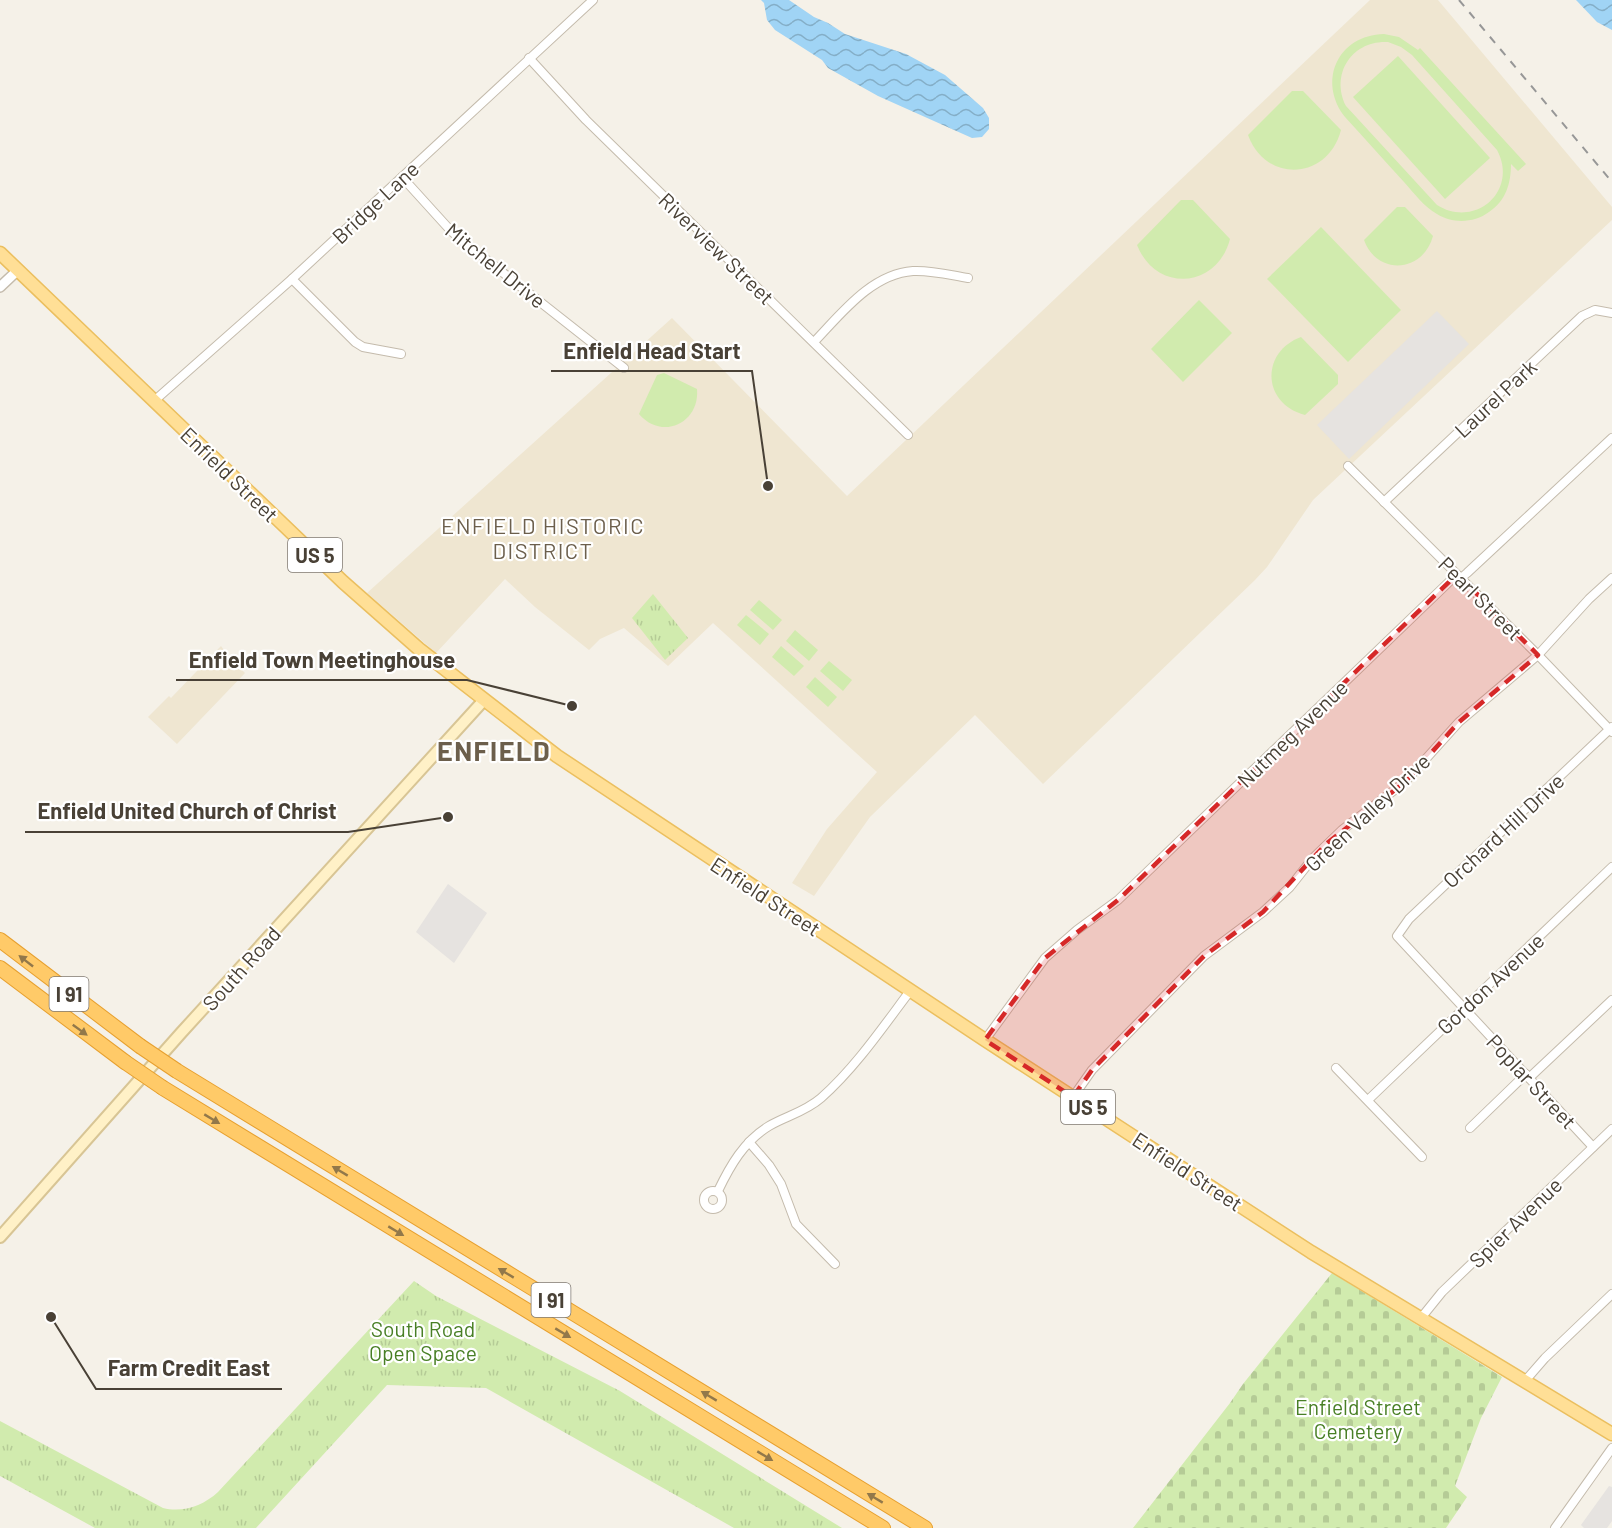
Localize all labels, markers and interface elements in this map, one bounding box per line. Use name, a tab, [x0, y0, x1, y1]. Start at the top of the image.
street label: Bridge Lane	[327, 156, 423, 248]
street label: Riverview Street	[654, 187, 780, 309]
street label: Mitchell Drive	[441, 217, 551, 313]
callout: Enfield Head Start	[551, 331, 752, 371]
text: Enfield Head Start	[563, 337, 741, 363]
street label: Laurel Park	[1449, 354, 1541, 442]
street label: Enfield Street	[176, 421, 284, 527]
district label: ENFIELD HISTORIC DISTRICT	[441, 512, 645, 563]
road number: US 5	[288, 538, 342, 572]
street label: Pearl Street	[1434, 551, 1528, 645]
callout: Enfield Town Meetinghouse	[176, 640, 467, 680]
text: Enfield Town Meetinghouse	[189, 646, 455, 672]
street label: Nutmeg Avenue	[1232, 674, 1352, 792]
district label: ENFIELD	[437, 734, 551, 766]
street label: Green Valley Drive	[1299, 748, 1435, 876]
street label: Orchard Hill Drive	[1437, 767, 1569, 893]
callout: Enfield United Church of Christ	[25, 792, 348, 832]
text: Enfield United Church of Christ	[37, 797, 337, 823]
street label: Enfield Street	[706, 851, 826, 941]
street label: South Road	[197, 921, 285, 1015]
street label: Gordon Avenue	[1431, 927, 1549, 1039]
one-way arrow	[18, 954, 34, 967]
road number: I 91	[50, 977, 88, 1011]
one-way arrow	[72, 1023, 87, 1035]
street label: Poplar Street	[1482, 1029, 1582, 1133]
road number: US 5	[1061, 1090, 1115, 1124]
one-way arrow	[204, 1114, 221, 1124]
street label: Enfield Street	[1128, 1126, 1248, 1216]
one-way arrow	[332, 1166, 348, 1177]
street label: Spier Avenue	[1464, 1172, 1566, 1272]
one-way arrow	[388, 1226, 405, 1237]
one-way arrow	[498, 1267, 514, 1278]
road number: I 91	[532, 1283, 570, 1317]
park label: South Road Open Space	[369, 1316, 477, 1365]
one-way arrow	[555, 1327, 571, 1338]
callout: Farm Credit East	[96, 1349, 282, 1389]
text: Farm Credit East	[108, 1354, 270, 1380]
one-way arrow	[700, 1391, 717, 1401]
park label: Enfield Street Cemetery	[1295, 1394, 1421, 1443]
one-way arrow	[757, 1451, 773, 1462]
one-way arrow	[867, 1492, 883, 1503]

